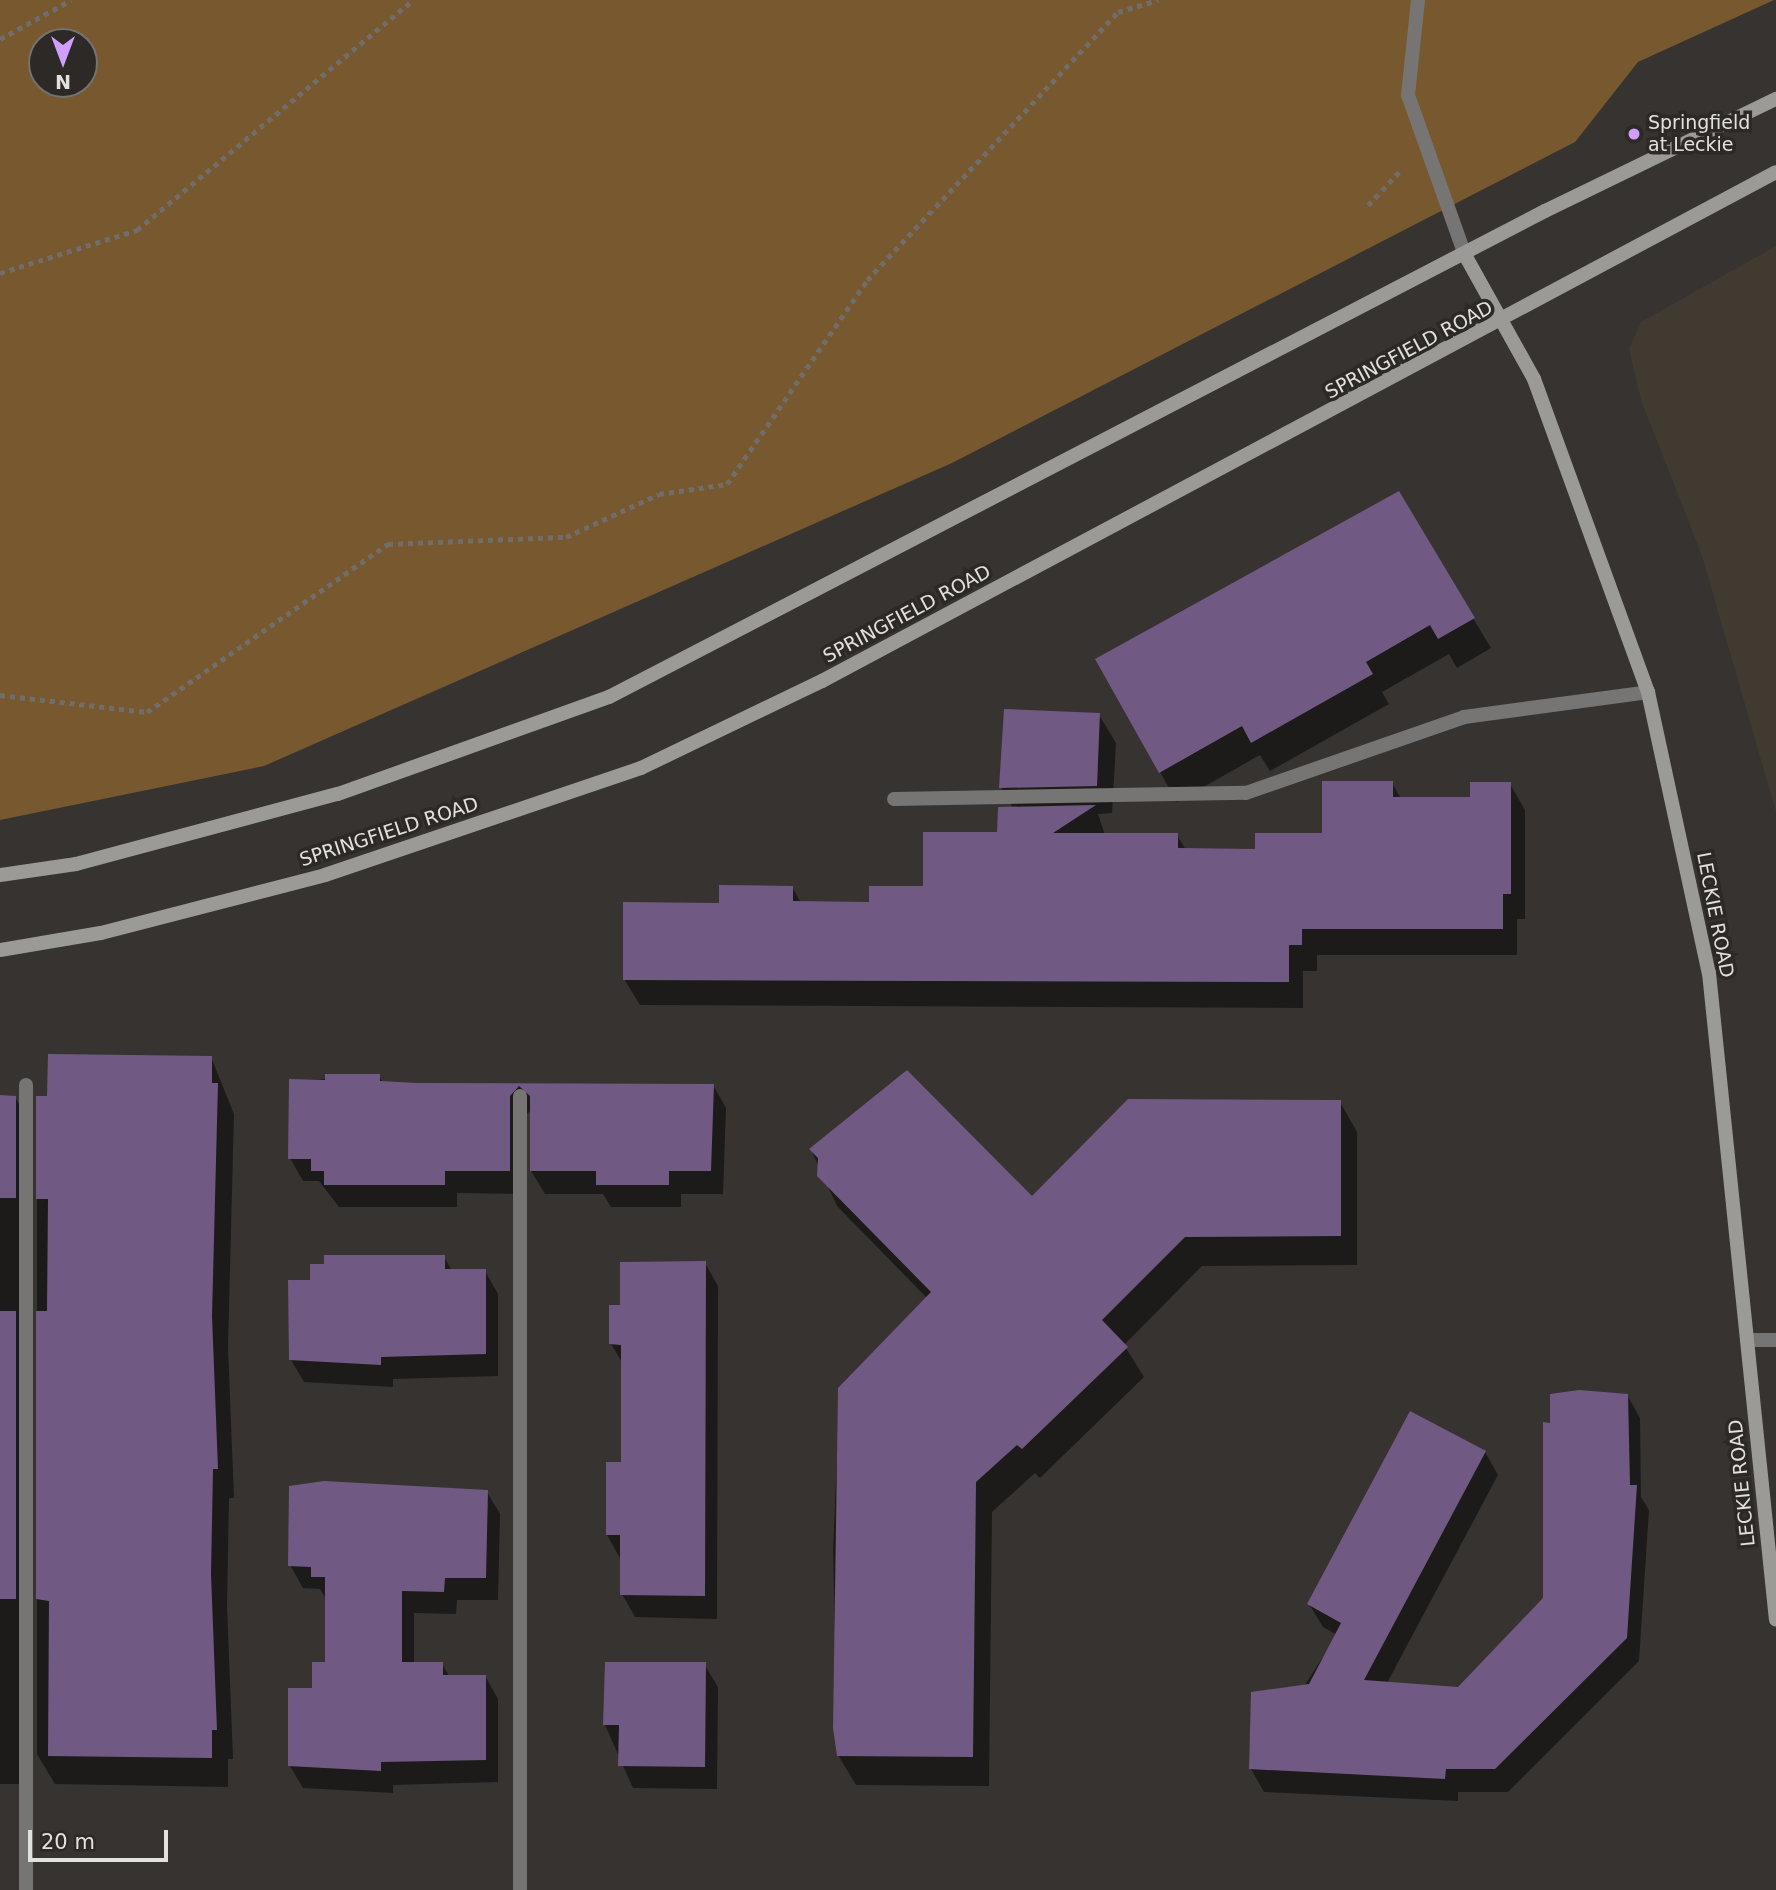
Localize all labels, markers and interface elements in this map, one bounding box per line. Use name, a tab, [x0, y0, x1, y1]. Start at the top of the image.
north arrow	[28, 28, 98, 98]
text: N	[55, 71, 71, 93]
place label: Springfield at Leckie	[1648, 112, 1750, 156]
marker: Springfield at Leckie	[1626, 126, 1642, 142]
street label: SPRINGFIELD ROAD	[1321, 296, 1497, 404]
street label: SPRINGFIELD ROAD	[819, 560, 995, 668]
street label: SPRINGFIELD ROAD	[297, 792, 481, 872]
street label: LECKIE ROAD	[1692, 850, 1738, 980]
street label: LECKIE ROAD	[1724, 1418, 1760, 1548]
scale bar	[32, 1816, 172, 1860]
text: 20 m	[41, 1830, 95, 1854]

